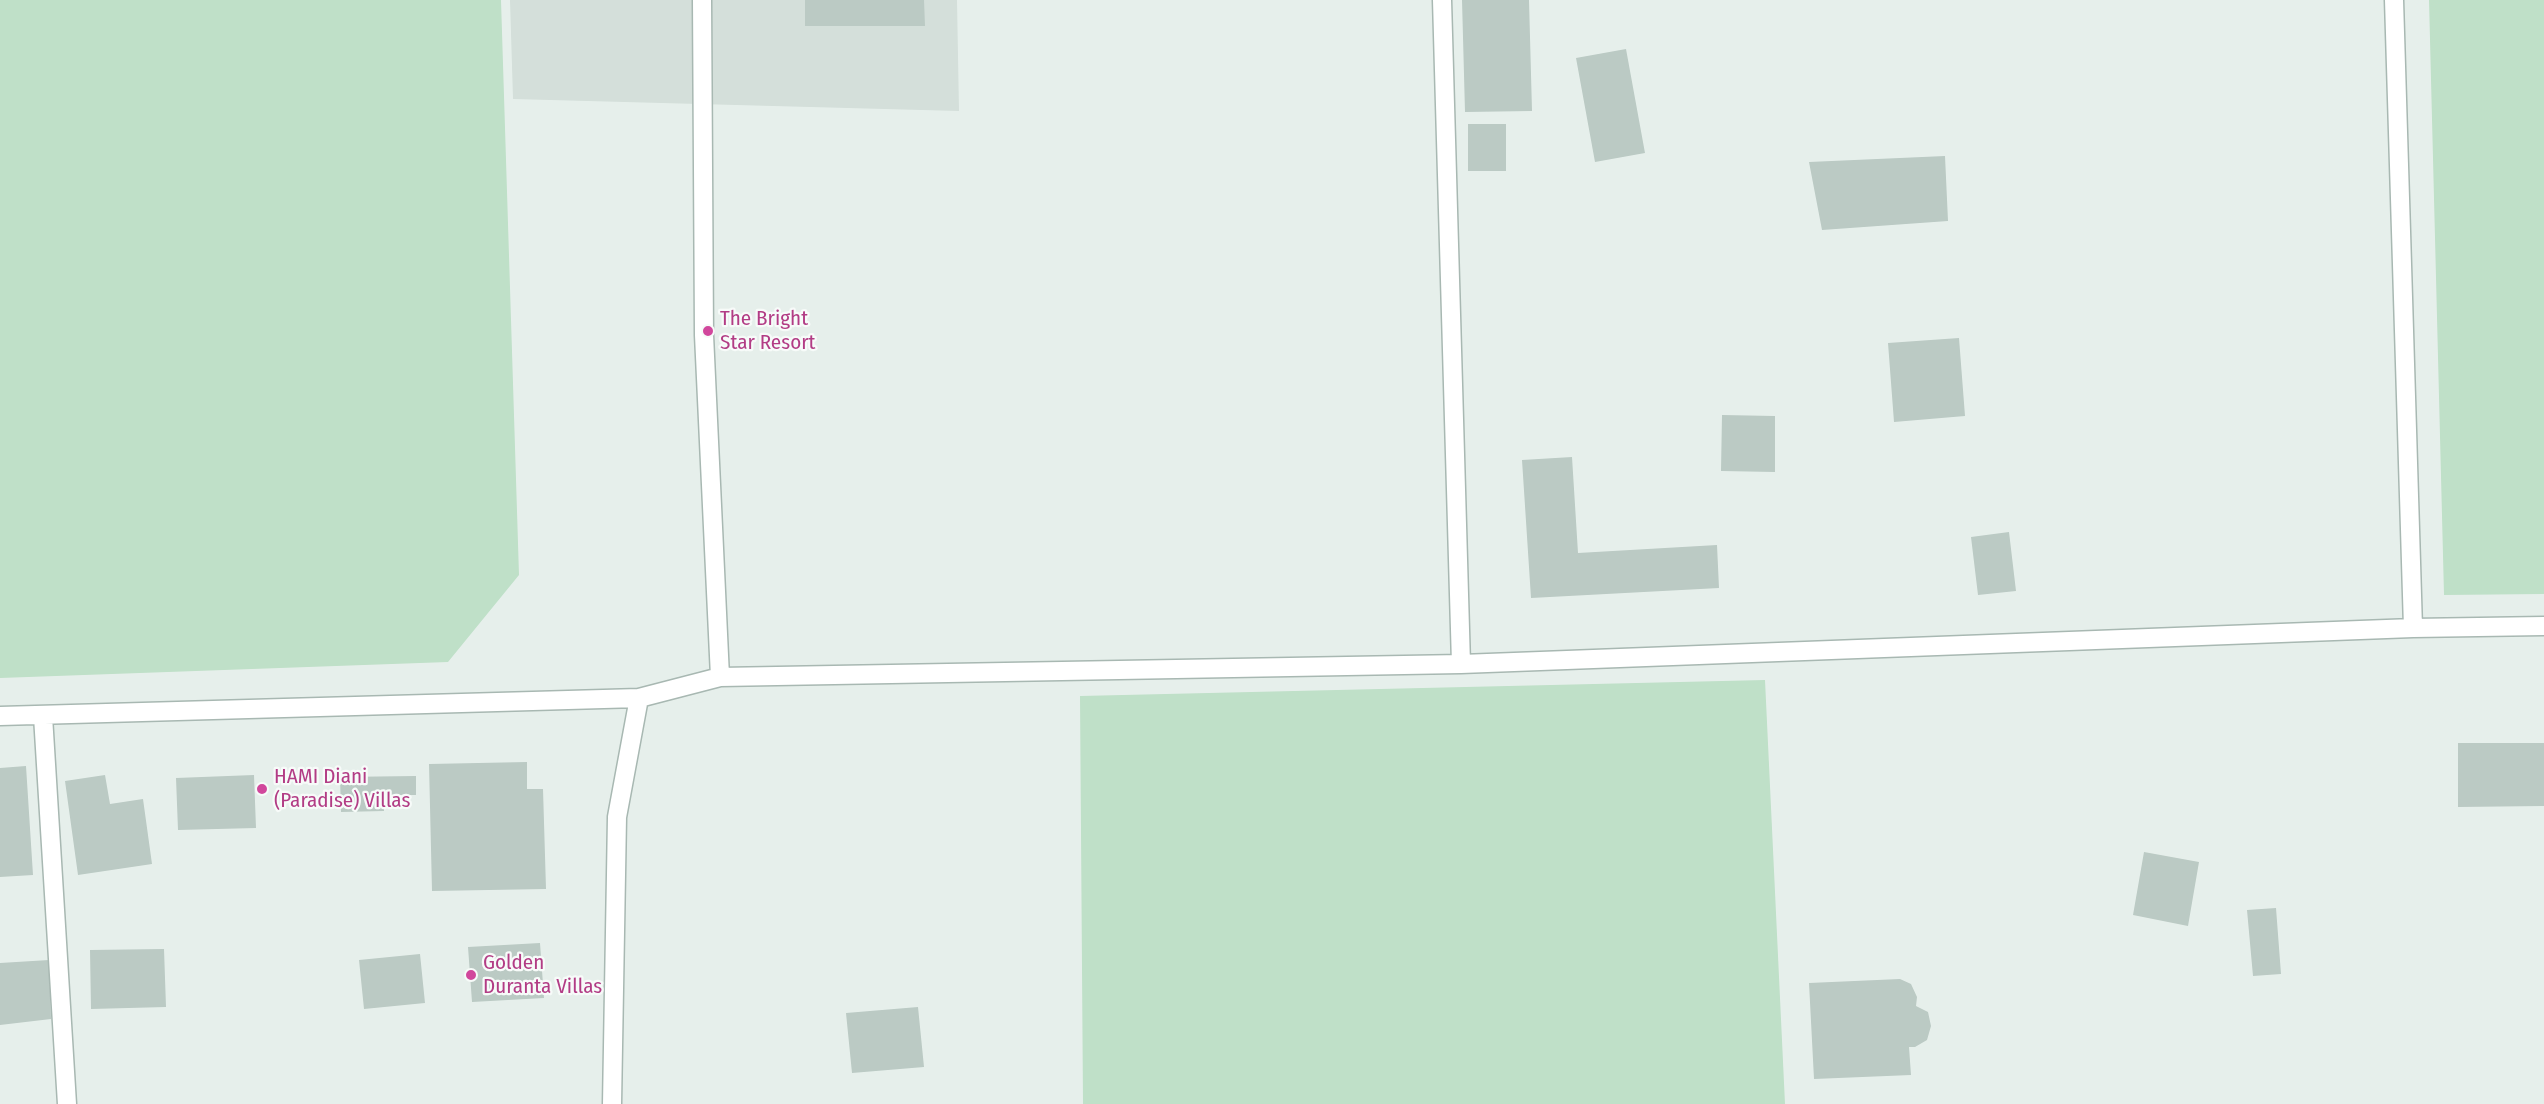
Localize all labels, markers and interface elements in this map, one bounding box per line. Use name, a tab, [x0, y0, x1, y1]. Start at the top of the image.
place label: The Bright Star Resort	[720, 306, 815, 356]
marker: The Bright Star Resort	[701, 324, 715, 338]
place label: HAMI Diani (Paradise) Villas	[274, 764, 410, 814]
marker: HAMI Diani (Paradise) Villas	[255, 782, 269, 796]
place label: Golden Duranta Villas	[483, 950, 602, 1000]
marker: Golden Duranta Villas	[464, 968, 478, 982]

